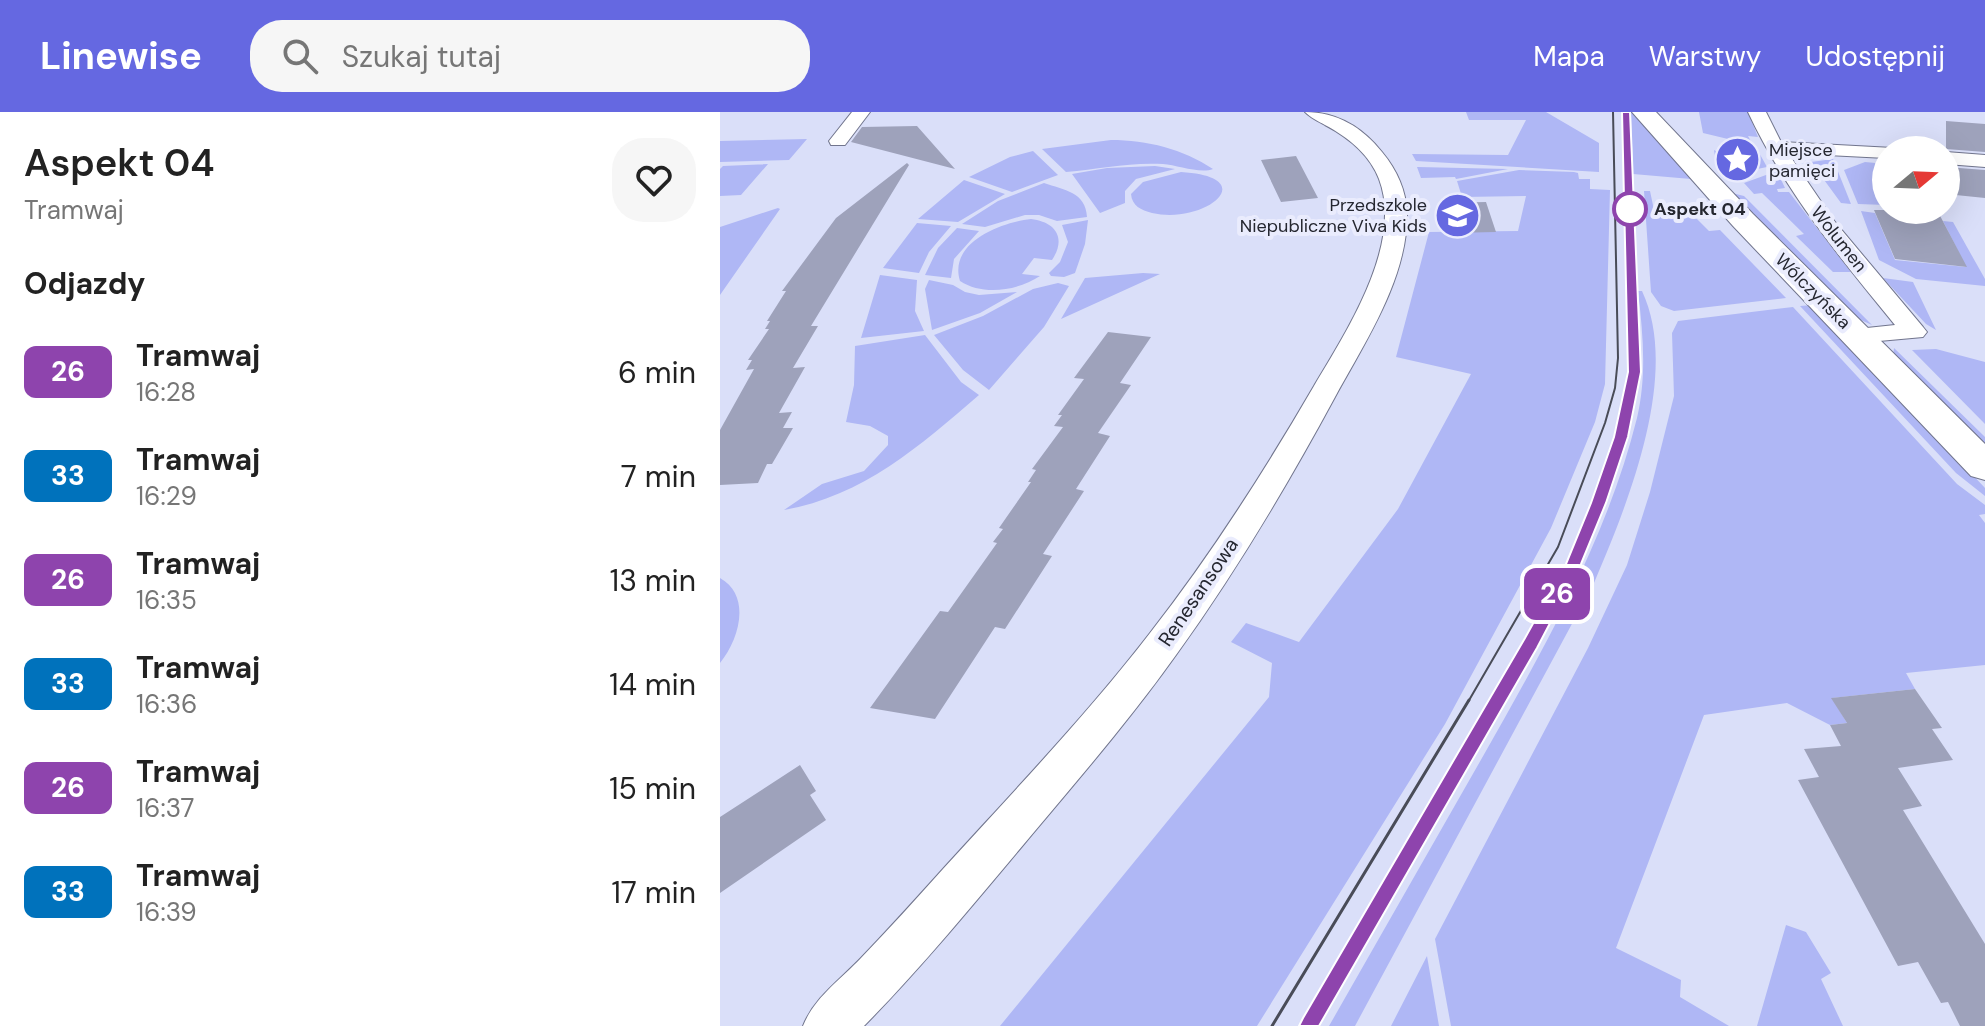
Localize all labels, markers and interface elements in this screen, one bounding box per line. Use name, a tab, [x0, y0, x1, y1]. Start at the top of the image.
search box	[250, 20, 810, 92]
text: Linewise	[40, 31, 202, 81]
icon: search	[278, 34, 322, 78]
text: Szukaj tutaj	[342, 37, 501, 76]
text: Mapa	[1533, 38, 1605, 75]
text: Warstwy	[1649, 38, 1761, 75]
text: Udostępnij	[1805, 38, 1945, 75]
place icon: Miejsce pamięci	[1714, 136, 1762, 184]
north arrow	[1872, 136, 1960, 224]
map controls	[1872, 136, 1960, 224]
text: Aspekt 04	[24, 138, 215, 188]
button: heart	[612, 138, 696, 222]
place label: Miejsce pamięci	[1769, 138, 1835, 183]
school or university icon: Przedszkole Niepubliczne Viva Kids	[1434, 191, 1482, 239]
marker: Aspekt 04	[1613, 192, 1647, 226]
text: Tramwaj	[24, 193, 124, 227]
place label: Przedszkole Niepubliczne Viva Kids	[1240, 193, 1427, 238]
place label: Aspekt 04	[1654, 197, 1746, 221]
street label: Wolumen	[1805, 201, 1873, 277]
street label: Wólczyńska	[1770, 248, 1856, 334]
text: Odjazdy	[24, 264, 145, 303]
text: Tramwaj	[136, 336, 260, 375]
text: 26	[51, 353, 85, 390]
text: 6 min	[618, 353, 696, 392]
text: 16:28	[136, 375, 196, 409]
text: Tramwaj	[136, 440, 260, 479]
text: 33	[51, 457, 85, 494]
text: 7 min	[621, 457, 696, 496]
text: 16:29	[136, 479, 197, 513]
street label: Renesansowa	[1152, 533, 1244, 651]
text: Tramwaj	[136, 544, 260, 583]
text: 26	[51, 561, 85, 598]
text: 13 min	[610, 561, 696, 600]
line badge: 26	[1521, 568, 1593, 620]
text: 26	[1540, 575, 1574, 612]
text: 16:35	[136, 583, 197, 617]
text: Tramwaj	[136, 648, 260, 687]
text: 33	[51, 665, 85, 702]
text: 14 min	[609, 665, 696, 704]
text: 16:36	[136, 687, 197, 721]
text: Tramwaj	[136, 752, 260, 791]
text: 26	[51, 769, 85, 806]
text: 15 min	[609, 769, 696, 808]
text: 16:37	[136, 791, 195, 825]
text: Tramwaj	[136, 856, 260, 895]
text: 33	[51, 873, 85, 910]
text: 17 min	[611, 873, 696, 912]
text: 16:39	[136, 895, 197, 929]

